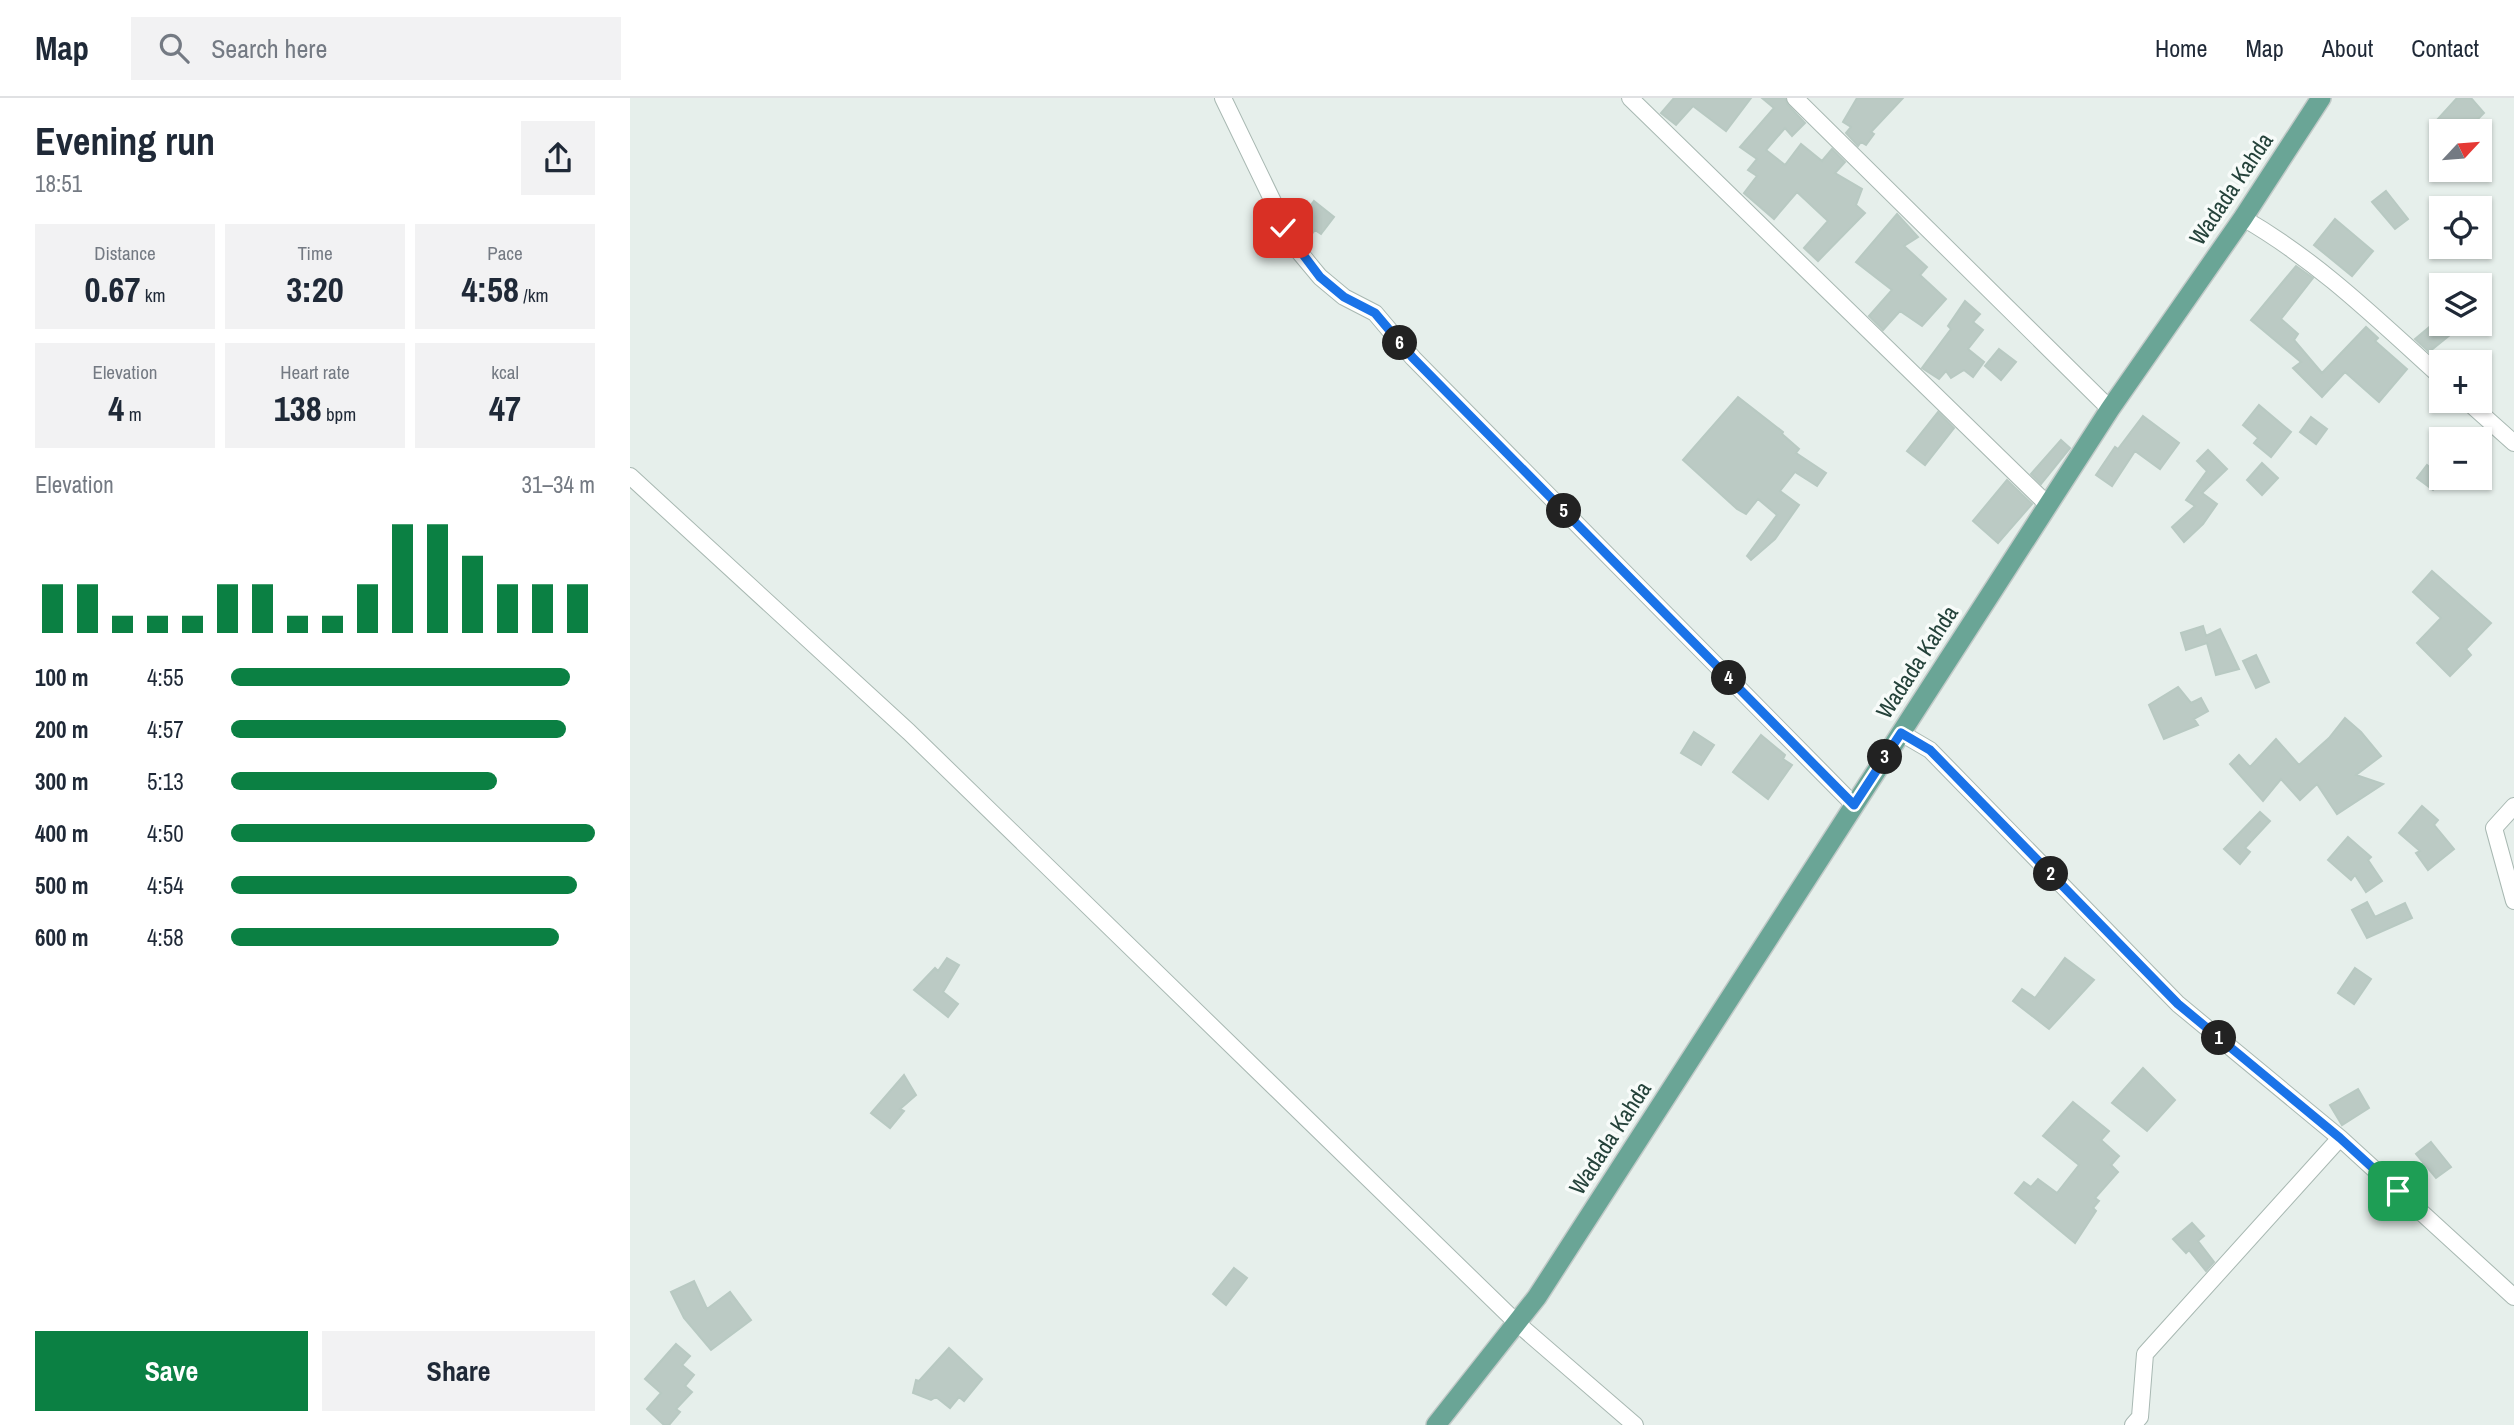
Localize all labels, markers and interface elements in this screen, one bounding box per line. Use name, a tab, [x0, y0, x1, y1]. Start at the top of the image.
search box	[131, 17, 621, 80]
text: Map	[35, 26, 89, 70]
icon: search	[155, 29, 193, 67]
text: Search here	[211, 31, 327, 66]
text: Home	[2155, 32, 2207, 64]
text: Map	[2245, 32, 2284, 64]
text: About	[2322, 32, 2373, 64]
text: Contact	[2411, 32, 2479, 64]
text: Evening run	[35, 116, 215, 167]
north arrow	[2429, 119, 2492, 182]
map controls	[2429, 119, 2492, 490]
button: share	[521, 121, 595, 195]
street label: Wadada Kahda	[2182, 126, 2280, 251]
text: 18:51	[35, 168, 82, 199]
button: locate	[2429, 196, 2492, 259]
pin	[1253, 198, 1313, 258]
icon: check	[1264, 209, 1302, 247]
text: Distance	[94, 240, 156, 266]
text: Time	[297, 240, 333, 266]
text: Pace	[487, 240, 523, 266]
text: 0.67	[85, 266, 140, 313]
text: 3:20	[286, 266, 344, 313]
text: 4:58	[462, 266, 519, 313]
button: layers	[2429, 273, 2492, 336]
text: km	[140, 282, 165, 308]
text: /km	[519, 282, 548, 308]
pin: 6	[1382, 326, 1418, 360]
text: 6	[1395, 329, 1404, 355]
button: +	[2429, 350, 2492, 413]
text: Elevation	[93, 359, 157, 385]
text: Heart rate	[280, 359, 350, 385]
text: kcal	[491, 359, 519, 385]
text: 4	[108, 385, 124, 432]
text: 138	[274, 385, 322, 432]
text: 47	[489, 385, 521, 432]
text: m	[124, 401, 142, 427]
text: bpm	[322, 401, 356, 427]
button: −	[2429, 427, 2492, 490]
text: Elevation	[35, 469, 114, 500]
text: 31–34 m	[522, 469, 595, 500]
pin: 5	[1546, 494, 1581, 528]
text: 5	[1559, 497, 1568, 523]
street label: Wadada Kahda	[1868, 599, 1965, 724]
pin: 4	[1712, 660, 1746, 696]
text: 100 m	[35, 662, 88, 693]
text: 4:55	[147, 662, 184, 693]
text: 4	[1724, 664, 1733, 690]
text: 200 m	[35, 714, 88, 745]
text: 4:57	[147, 714, 184, 745]
pin: 3	[1868, 740, 1902, 774]
text: 3	[1880, 743, 1889, 769]
text: 300 m	[35, 766, 88, 797]
text: 5:13	[147, 766, 184, 797]
text: 400 m	[35, 818, 88, 849]
text: 4:50	[147, 818, 184, 849]
pin: 2	[2034, 856, 2068, 892]
text: 2	[2046, 860, 2055, 886]
text: 500 m	[35, 870, 88, 901]
text: 4:54	[147, 870, 184, 901]
text: 600 m	[35, 922, 88, 953]
text: 4:58	[147, 922, 184, 953]
pin: 1	[2202, 1020, 2236, 1056]
text: 1	[2214, 1024, 2223, 1050]
street label: Wadada Kahda	[1561, 1075, 1658, 1200]
pin	[2368, 1161, 2428, 1221]
icon: arrive	[2379, 1172, 2417, 1210]
button: Save	[35, 1331, 308, 1411]
button: Share	[322, 1331, 595, 1411]

